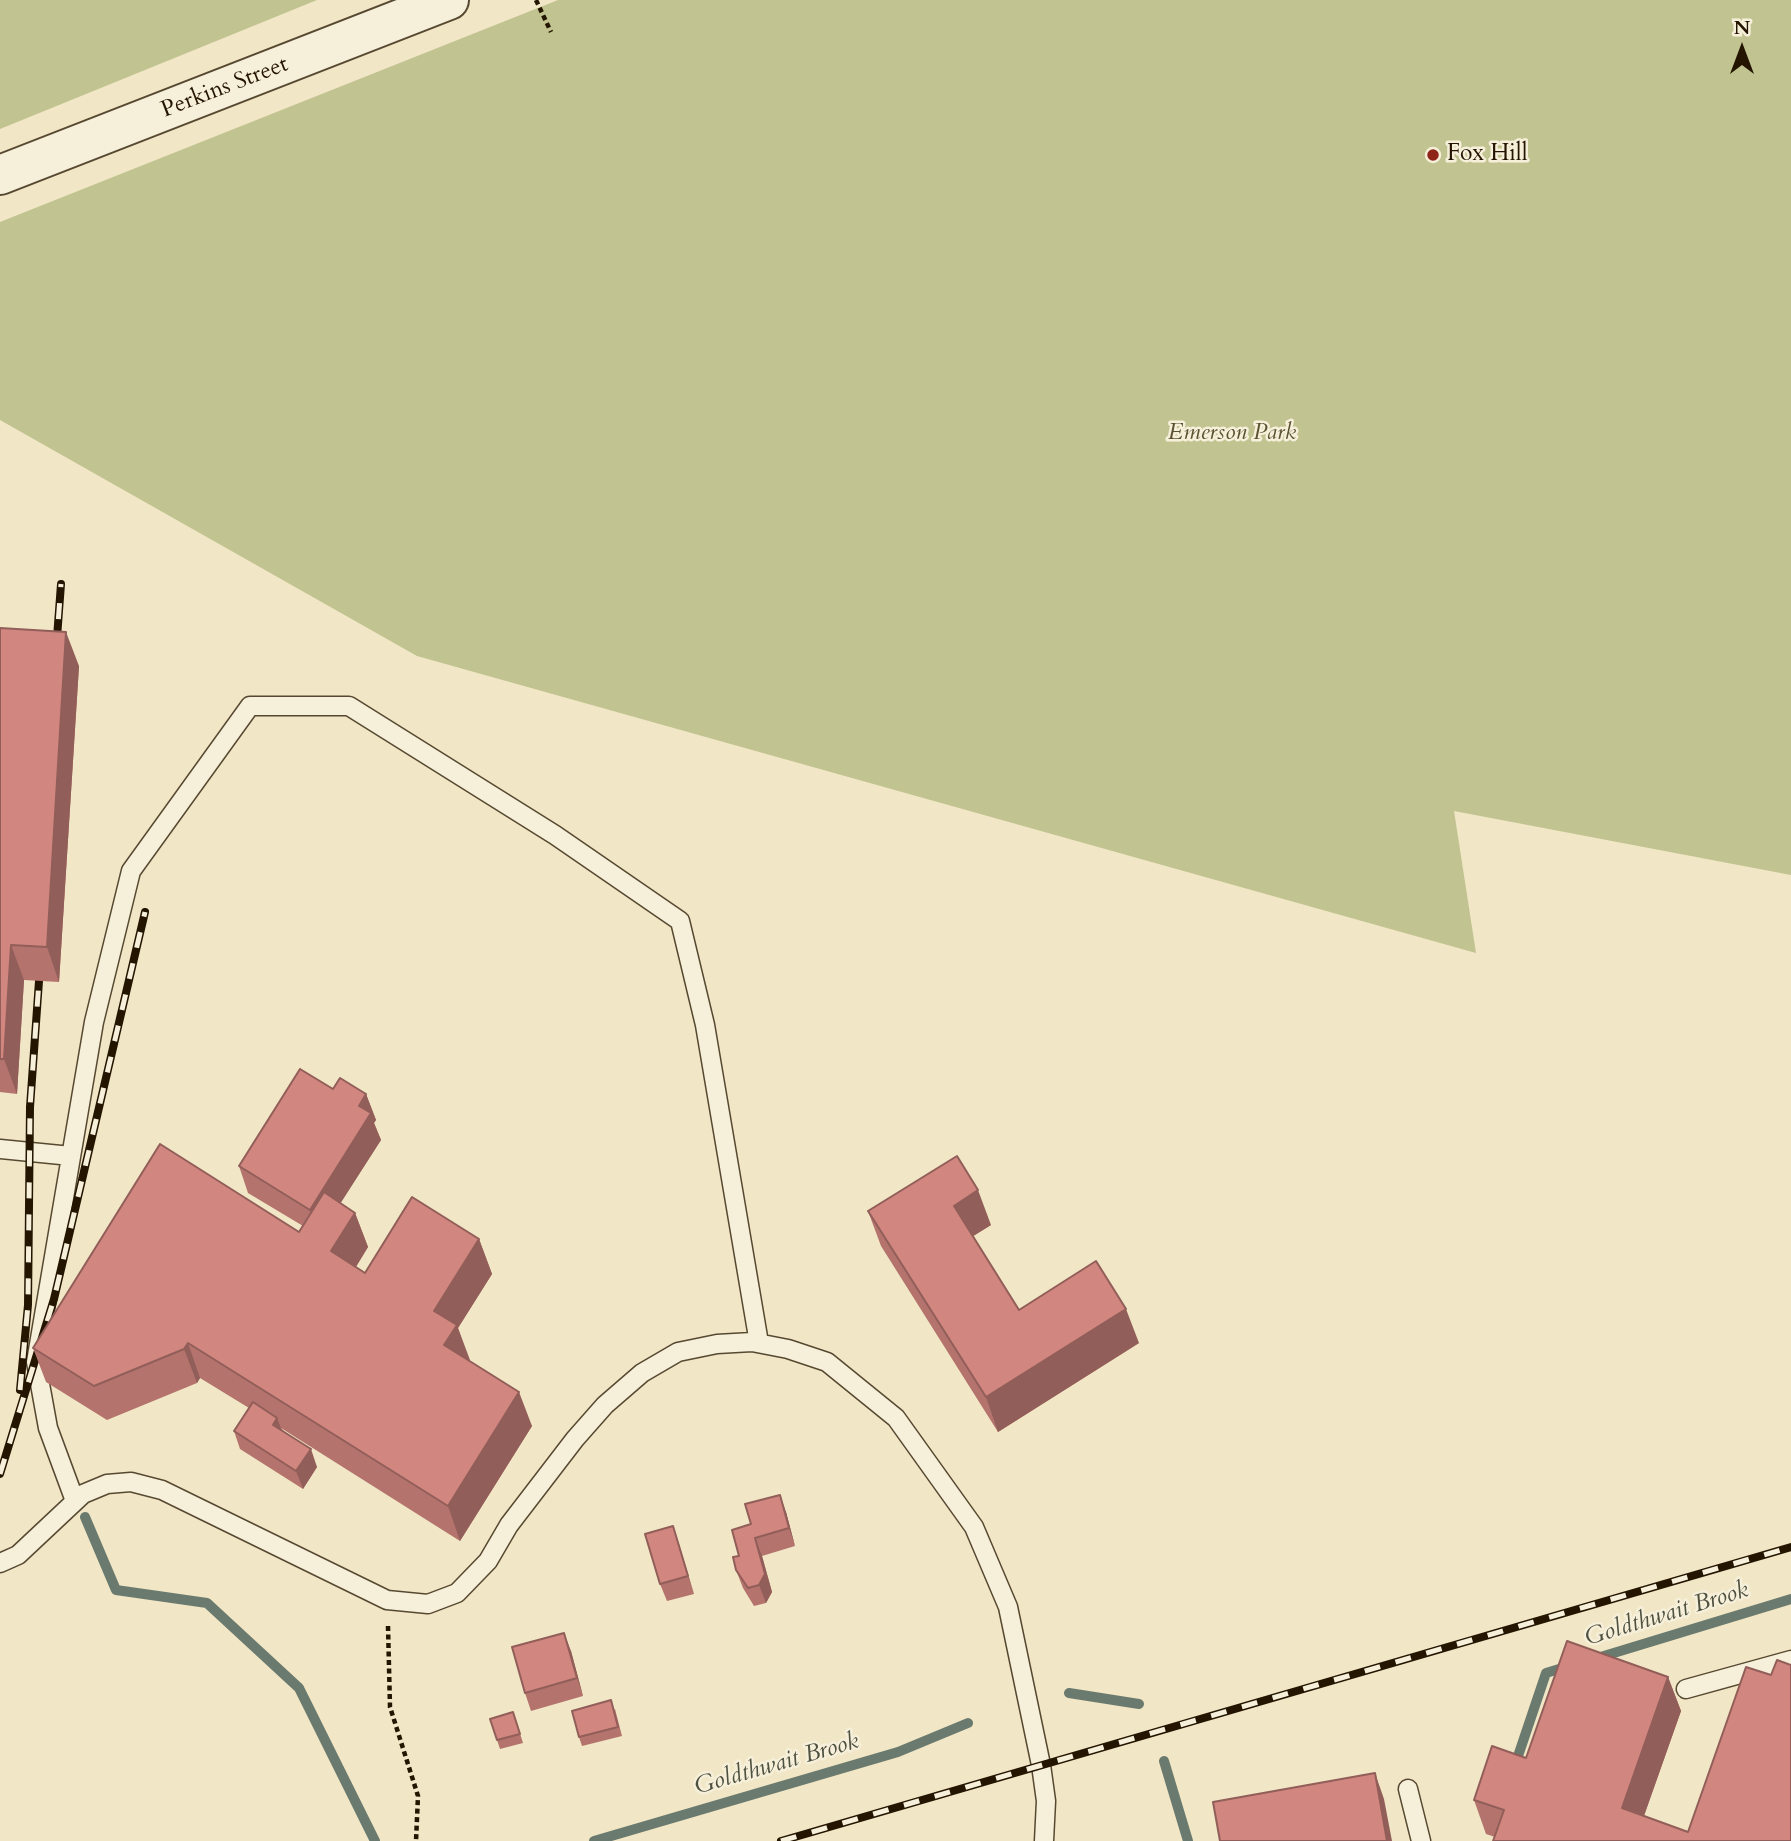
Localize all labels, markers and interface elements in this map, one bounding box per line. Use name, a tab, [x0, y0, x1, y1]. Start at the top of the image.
north arrow	[1707, 14, 1777, 84]
text: N	[1734, 15, 1750, 41]
street label: Perkins Street	[158, 51, 292, 125]
place label: Fox Hill	[1447, 141, 1528, 169]
marker: Fox Hill	[1425, 147, 1441, 163]
park label: Emerson Park	[1168, 420, 1296, 448]
water label: Goldthwait Brook	[1582, 1576, 1752, 1654]
water label: Goldthwait Brook	[692, 1728, 862, 1802]

